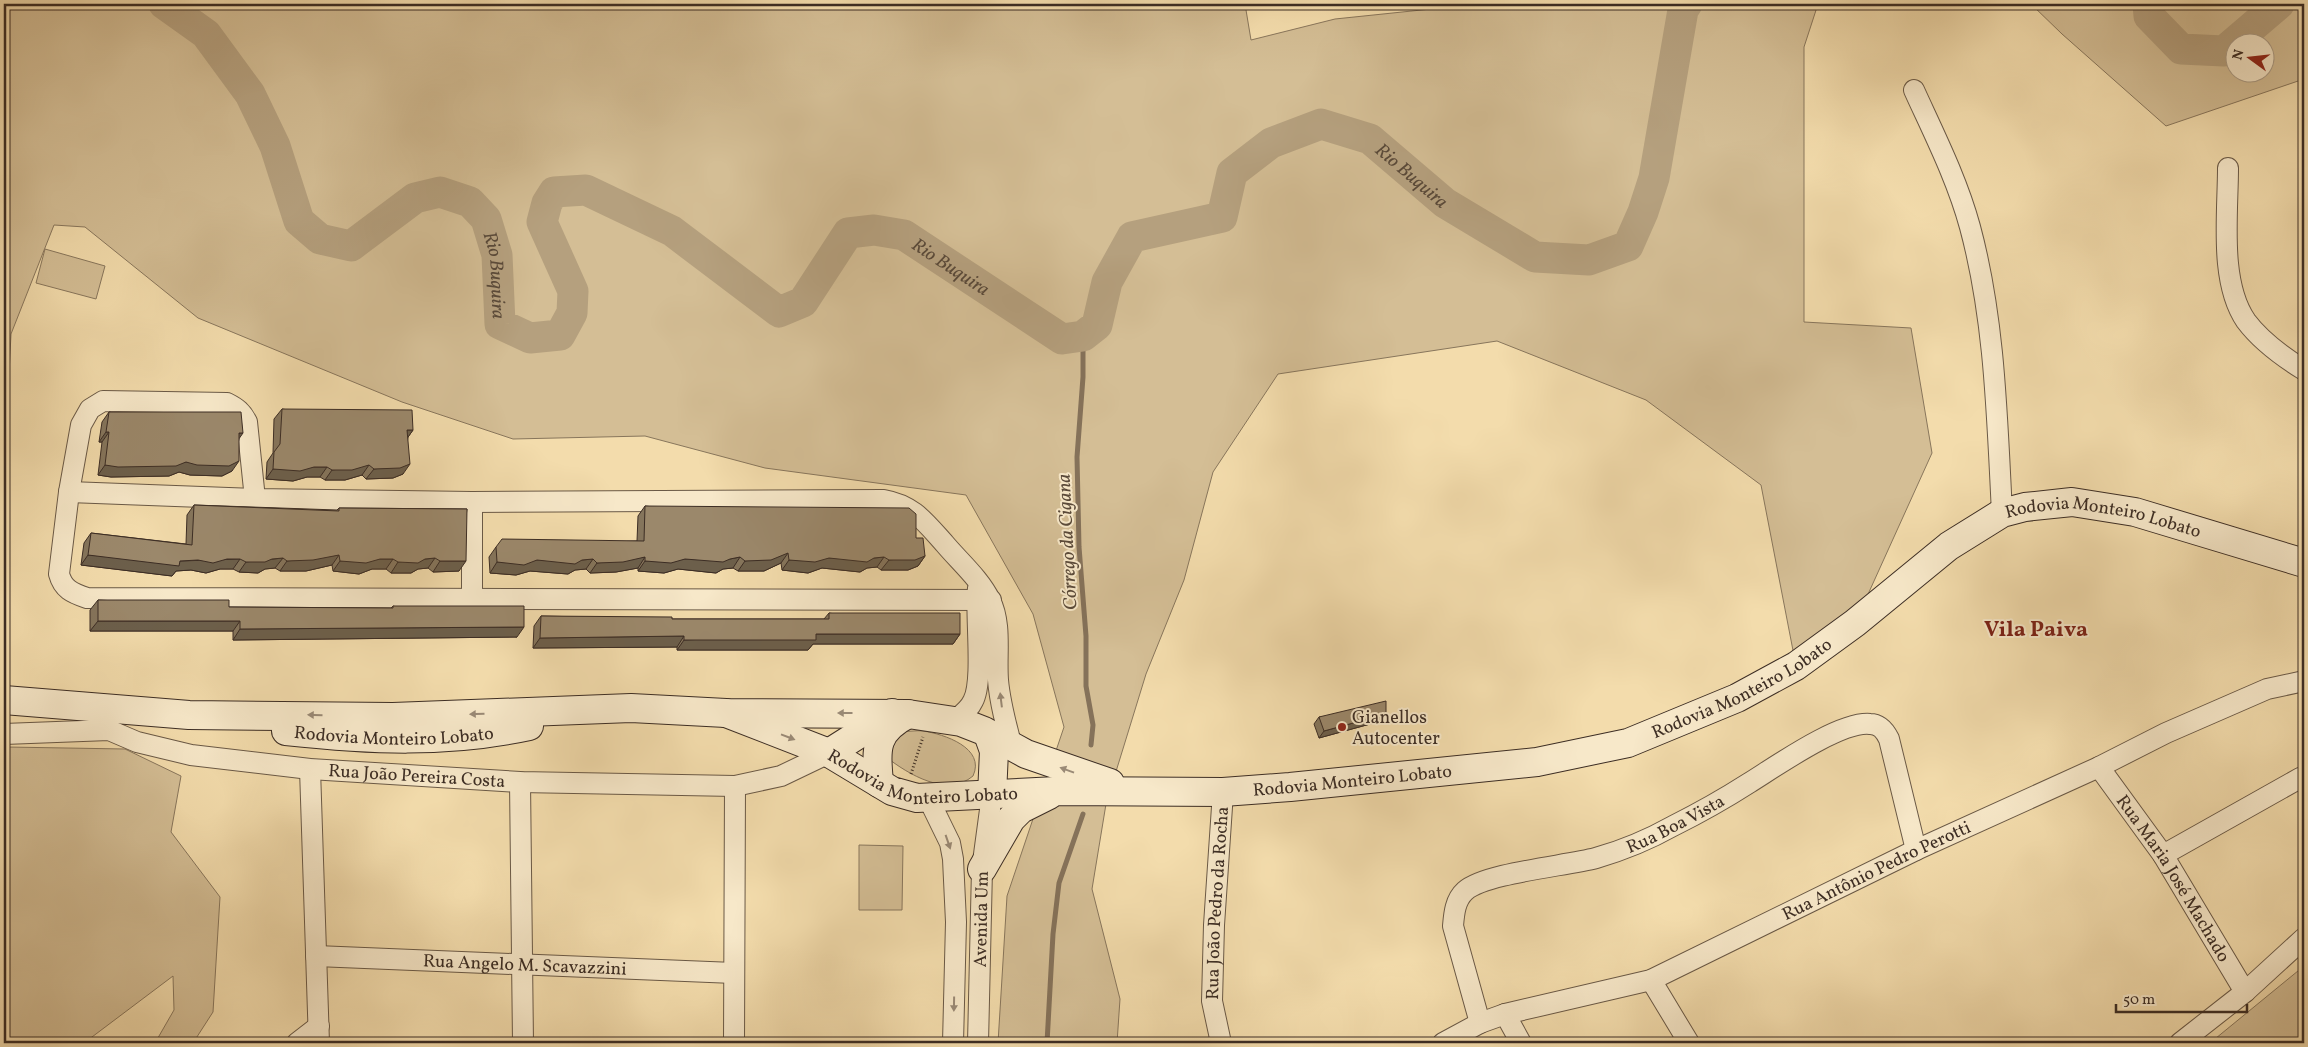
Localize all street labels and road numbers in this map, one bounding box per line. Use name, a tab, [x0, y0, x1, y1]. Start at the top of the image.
street label: Rodovia Monteiro Lobato	[2003, 491, 2204, 545]
street label: Rodovia Monteiro Lobato	[1648, 633, 1838, 746]
street label: Rodovia Monteiro Lobato	[293, 721, 495, 753]
street label: Rodovia Monteiro Lobato	[822, 744, 1019, 812]
street label: Rua João Pereira Costa	[328, 759, 506, 795]
street label: Rodovia Monteiro Lobato	[1252, 760, 1453, 804]
street label: Rua Boa Vista	[1623, 790, 1730, 861]
street label: Rua Maria José Machado	[2109, 790, 2235, 967]
street label: Rua João Pedro da Rocha	[1201, 806, 1236, 1000]
street label: Rua Antônio Pedro Perotti	[1778, 816, 1975, 928]
street label: Avenida Um	[969, 870, 996, 968]
street label: Rua Angelo M. Scavazzini	[422, 949, 627, 983]

